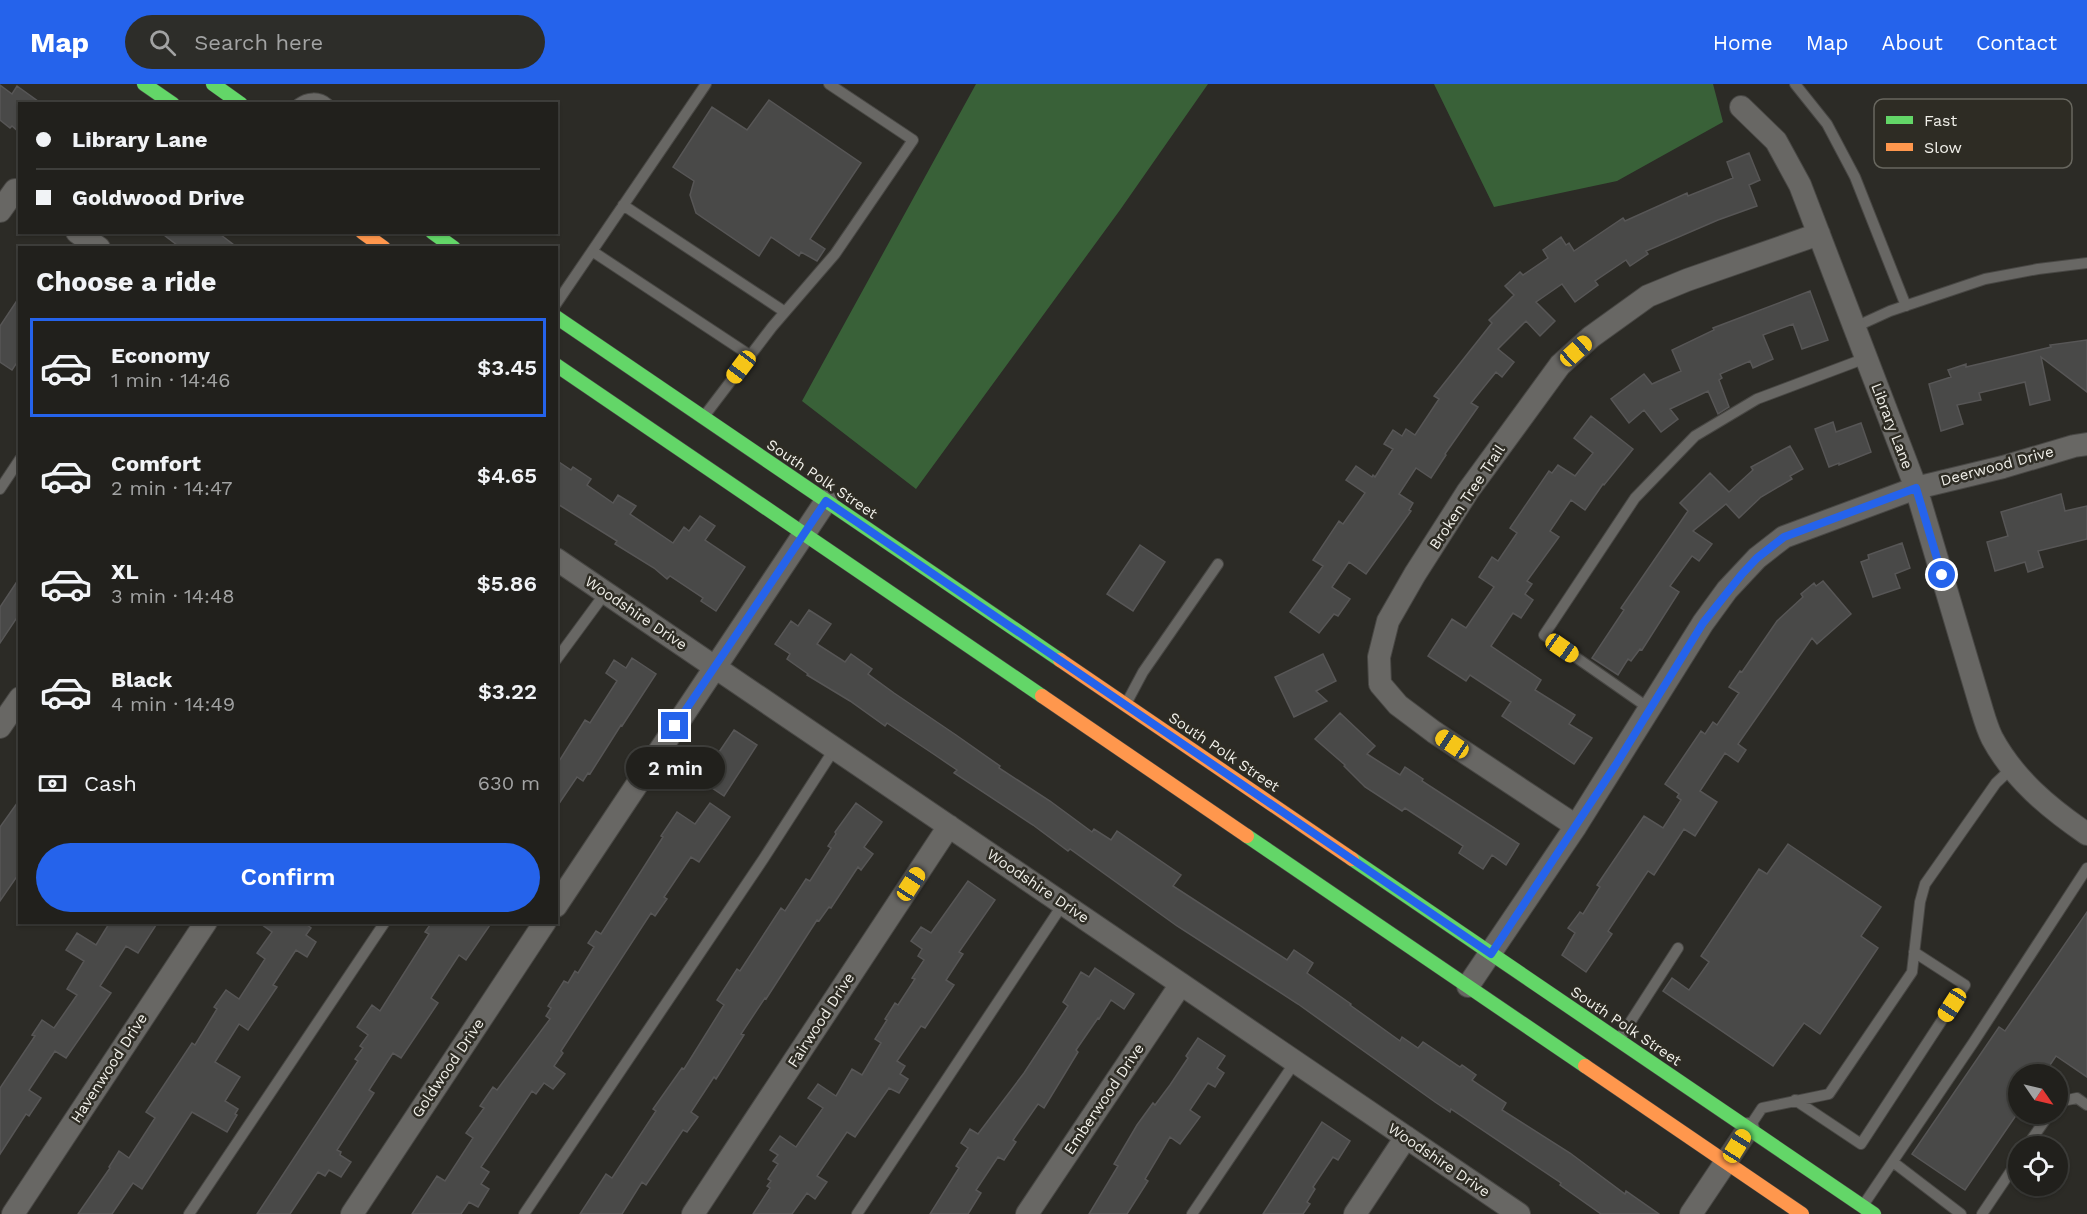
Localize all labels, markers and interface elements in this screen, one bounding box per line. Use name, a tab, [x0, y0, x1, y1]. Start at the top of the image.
search box	[125, 15, 545, 69]
text: Map	[30, 26, 89, 59]
icon: search	[146, 26, 179, 59]
text: Search here	[194, 30, 323, 55]
text: Home	[1713, 30, 1773, 55]
text: Map	[1806, 30, 1849, 55]
text: About	[1882, 30, 1943, 55]
text: Contact	[1976, 30, 2057, 55]
legend	[1874, 99, 2072, 168]
text: Fast	[1924, 111, 1957, 130]
text: Library Lane	[72, 127, 208, 152]
text: Slow	[1924, 138, 1962, 157]
text: Goldwood Drive	[72, 185, 245, 210]
text: Choose a ride	[36, 266, 216, 298]
car	[1557, 332, 1595, 370]
icon: car	[39, 341, 93, 395]
text: Economy	[111, 343, 210, 368]
car	[723, 347, 759, 387]
text: $3.45	[477, 355, 537, 380]
text: 1 min · 14:46	[111, 368, 230, 392]
street label: Library Lane	[1867, 380, 1917, 472]
street label: South Polk Street	[763, 435, 881, 523]
street label: Broken Tree Trail	[1425, 441, 1509, 553]
street label: Deerwood Drive	[1938, 442, 2056, 490]
icon: car	[39, 449, 93, 503]
text: Comfort	[111, 451, 201, 476]
text: $4.65	[477, 463, 537, 488]
text: 2 min · 14:47	[111, 476, 232, 500]
icon: car	[39, 557, 93, 611]
text: XL	[111, 559, 139, 584]
route start	[1928, 561, 1955, 588]
text: $5.86	[477, 571, 537, 596]
street label: Woodshire Drive	[581, 572, 691, 654]
text: 3 min · 14:48	[111, 584, 234, 608]
car	[1542, 630, 1582, 666]
icon: car	[39, 665, 93, 719]
text: Black	[111, 667, 172, 692]
text: $3.22	[478, 679, 537, 704]
text: 4 min · 14:49	[111, 692, 235, 716]
street label: South Polk Street	[1165, 708, 1283, 796]
route end	[661, 712, 688, 739]
car	[1432, 726, 1472, 762]
callout: 2 min	[626, 747, 724, 789]
text: 2 min	[648, 756, 703, 780]
icon: cash	[36, 767, 69, 800]
text: Cash	[84, 771, 137, 796]
text: 630 m	[478, 771, 540, 795]
button: Confirm	[36, 843, 540, 912]
street label: Woodshire Drive	[983, 845, 1093, 927]
car	[894, 864, 928, 904]
street label: Fairwood Drive	[784, 969, 858, 1071]
street label: South Polk Street	[1567, 982, 1685, 1070]
car	[1935, 985, 1969, 1025]
street label: Havenwood Drive	[67, 1010, 151, 1126]
street label: Goldwood Drive	[408, 1015, 488, 1121]
street label: Emberwood Drive	[1060, 1040, 1148, 1158]
north arrow	[2008, 1064, 2068, 1124]
map controls	[2008, 1064, 2068, 1196]
street label: Woodshire Drive	[1384, 1119, 1494, 1201]
car	[1720, 1126, 1754, 1166]
button: locate	[2008, 1136, 2068, 1196]

